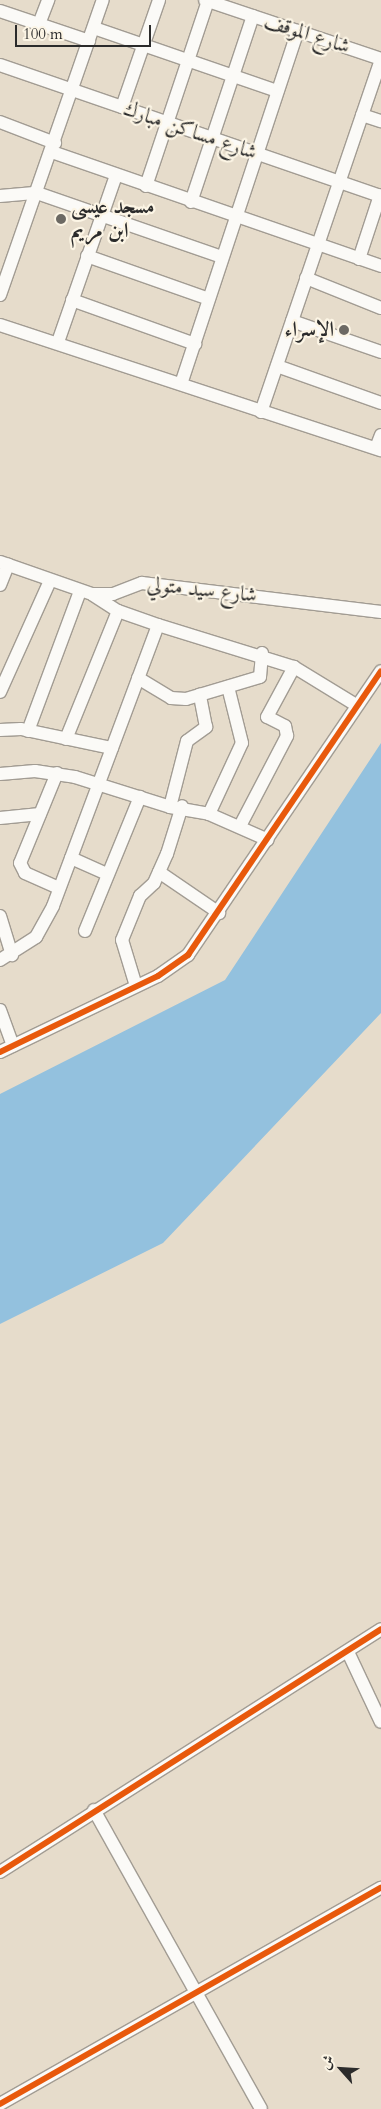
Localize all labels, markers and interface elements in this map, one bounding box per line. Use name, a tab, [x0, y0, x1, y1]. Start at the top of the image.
street label: شارع الموقف	[261, 8, 353, 60]
scale bar	[18, 15, 154, 47]
text: 100 m	[23, 24, 63, 44]
street label: شارع مساكن مبارك	[120, 96, 260, 166]
place label: مسجد عيسى ابن مريم	[71, 194, 154, 244]
marker: مسجد عيسى ابن مريم	[55, 213, 67, 225]
place label: الإسراء	[285, 317, 334, 343]
marker: الإسراء	[338, 324, 350, 336]
street label: شارع سيد متولي	[146, 572, 258, 608]
north arrow	[316, 2044, 366, 2094]
text: ش	[315, 2052, 339, 2073]

